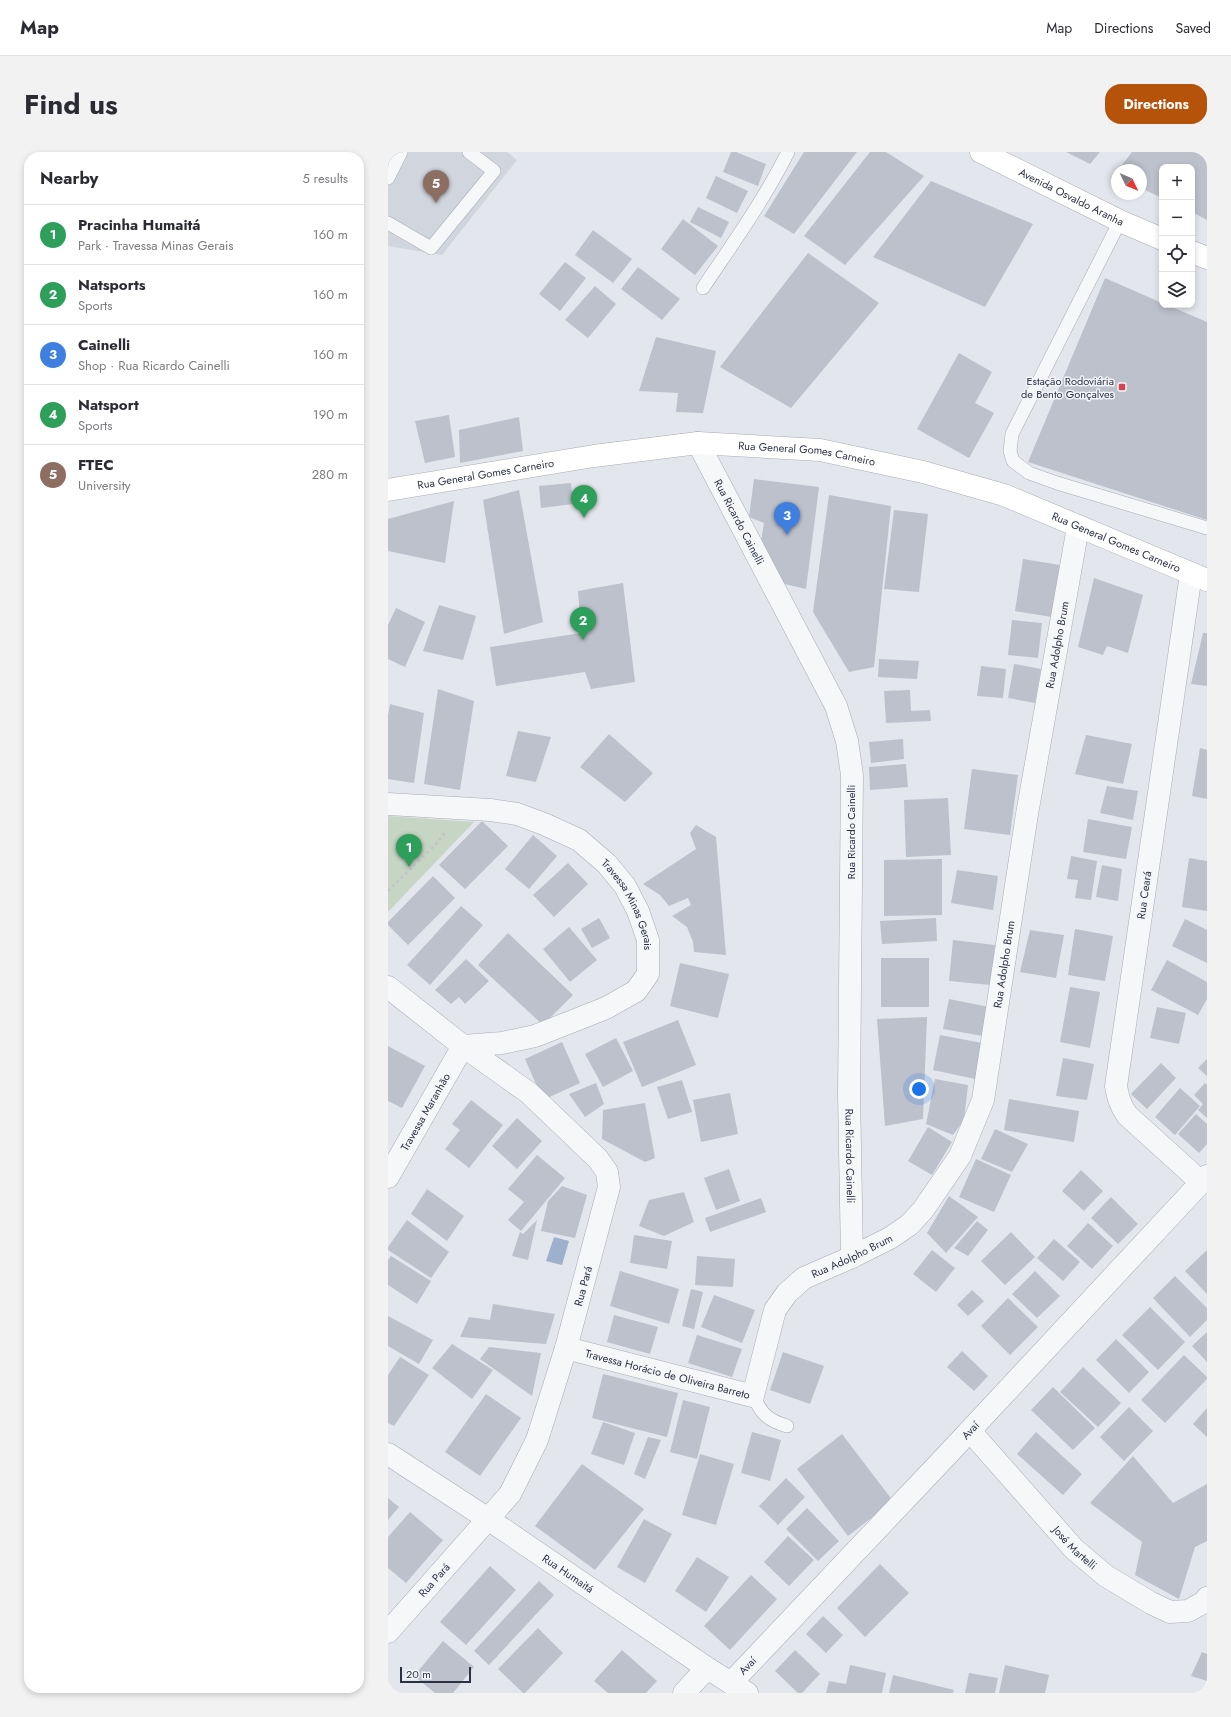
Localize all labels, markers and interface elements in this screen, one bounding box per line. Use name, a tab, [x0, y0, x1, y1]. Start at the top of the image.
text: Map	[20, 14, 59, 41]
text: Map	[1046, 18, 1072, 38]
text: Directions	[1094, 18, 1154, 38]
text: Saved	[1176, 18, 1211, 38]
text: Find us	[24, 84, 118, 125]
button: Directions	[1105, 84, 1207, 124]
street label: Avenida Osvaldo Aranha	[1016, 164, 1126, 230]
north arrow	[1111, 164, 1147, 200]
map controls	[1159, 164, 1195, 308]
button: +	[1159, 164, 1195, 200]
text: Nearby	[40, 166, 98, 190]
text: 5 results	[302, 169, 348, 188]
pin: 5	[423, 170, 449, 203]
button: −	[1159, 200, 1195, 236]
text: Pracinha Humaitá	[78, 214, 200, 236]
text: 1	[50, 225, 56, 244]
text: 160 m	[313, 225, 348, 244]
text: Park · Travessa Minas Gerais	[78, 236, 234, 255]
button: locate	[1159, 236, 1195, 272]
button: layers	[1159, 272, 1195, 308]
text: Natsports	[78, 274, 146, 296]
text: 2	[49, 285, 57, 304]
text: 160 m	[313, 285, 348, 304]
text: Sports	[78, 296, 112, 315]
text: Cainelli	[78, 334, 130, 356]
text: 3	[49, 345, 57, 364]
text: 160 m	[313, 345, 348, 364]
text: Shop · Rua Ricardo Cainelli	[78, 356, 230, 375]
place label: Estação Rodoviária de Bento Gonçalves	[1021, 373, 1115, 402]
marker: Estação Rodoviária de Bento Gonçalves	[1117, 382, 1127, 392]
text: Natsport	[78, 394, 139, 416]
text: 4	[48, 405, 58, 424]
text: 190 m	[313, 405, 348, 424]
text: Sports	[78, 416, 112, 435]
street label: Rua General Gomes Carneiro	[738, 437, 877, 470]
text: FTEC	[78, 454, 114, 476]
street label: Rua General Gomes Carneiro	[416, 455, 555, 493]
text: 5	[49, 465, 57, 484]
text: 280 m	[312, 465, 348, 484]
text: University	[78, 476, 130, 495]
street label: Rua Ricardo Cainelli	[710, 476, 768, 568]
pin: 4	[571, 485, 597, 518]
pin: 3	[774, 502, 800, 535]
street label: Rua General Gomes Carneiro	[1049, 508, 1183, 576]
street label: Rua Adolpho Brum	[1041, 600, 1073, 690]
pin: 2	[570, 607, 596, 640]
street label: Rua Ricardo Cainelli	[843, 785, 859, 879]
pin: 1	[396, 834, 422, 867]
street label: Travessa Minas Gerais	[598, 855, 656, 951]
street label: Rua Ceará	[1133, 870, 1155, 920]
street label: Rua Adolpho Brum	[989, 919, 1018, 1009]
street label: Travessa Maranhão	[397, 1070, 454, 1154]
your location	[909, 1079, 929, 1099]
street label: Rua Ricardo Cainelli	[841, 1108, 859, 1204]
street label: Rua Adolpho Brum	[809, 1230, 895, 1282]
street label: Rua Pará	[570, 1264, 596, 1308]
street label: Travessa Horácio de Oliveira Barreto	[583, 1345, 752, 1403]
street label: Avaí	[958, 1417, 984, 1443]
street label: José Martelli	[1048, 1521, 1101, 1573]
street label: Rua Humaitá	[539, 1550, 597, 1597]
street label: Rua Pará	[414, 1560, 454, 1600]
street label: Avaí	[735, 1652, 761, 1678]
scale bar	[400, 1665, 471, 1684]
text: 20 m	[406, 1666, 431, 1682]

